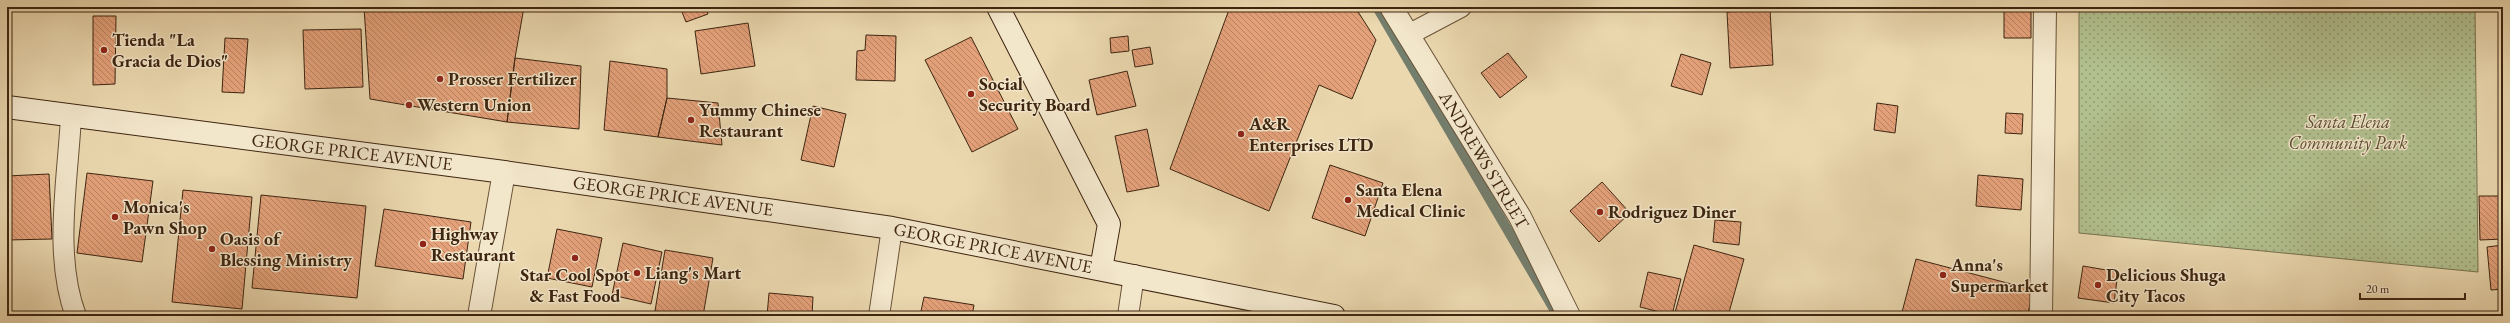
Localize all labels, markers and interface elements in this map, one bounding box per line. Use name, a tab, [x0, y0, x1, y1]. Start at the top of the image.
place label: Tienda "La Gracia de Dios"	[112, 28, 228, 72]
marker: Tienda "La Gracia de Dios"	[99, 45, 109, 55]
place label: Prosser Fertilizer	[448, 67, 578, 90]
place label: Social Security Board	[979, 72, 1091, 116]
marker: Prosser Fertilizer	[435, 74, 445, 84]
street label: ANDREWS STREET	[1434, 86, 1535, 234]
marker: Social Security Board	[966, 89, 976, 99]
place label: Western Union	[417, 93, 531, 116]
place label: Yummy Chinese Restaurant	[699, 98, 821, 142]
marker: Western Union	[404, 100, 414, 110]
park label: Santa Elena Community Park	[2289, 110, 2407, 155]
place label: A&R Enterprises LTD	[1248, 112, 1373, 156]
marker: Yummy Chinese Restaurant	[686, 115, 696, 125]
street label: GEORGE PRICE AVENUE	[250, 128, 454, 175]
marker: A&R Enterprises LTD	[1236, 129, 1246, 139]
street label: GEORGE PRICE AVENUE	[571, 170, 775, 221]
place label: Santa Elena Medical Clinic	[1356, 178, 1466, 222]
place label: Monica's Pawn Shop	[123, 195, 207, 239]
marker: Santa Elena Medical Clinic	[1343, 195, 1353, 205]
place label: Rodriguez Diner	[1608, 200, 1737, 223]
marker: Rodriguez Diner	[1595, 207, 1605, 217]
marker: Monica's Pawn Shop	[110, 212, 120, 222]
street label: GEORGE PRICE AVENUE	[892, 217, 1094, 278]
place label: Highway Restaurant	[431, 222, 515, 266]
place label: Oasis of Blessing Ministry	[220, 227, 352, 271]
marker: Highway Restaurant	[418, 239, 428, 249]
marker: Oasis of Blessing Ministry	[207, 244, 217, 254]
marker: Star Cool Spot & Fast Food	[570, 253, 580, 263]
place label: Anna's Supermarket	[1950, 253, 2049, 297]
place label: Liang's Mart	[645, 261, 741, 284]
place label: Star Cool Spot & Fast Food	[520, 263, 630, 307]
place label: Delicious Shuga City Tacos	[2106, 263, 2226, 307]
marker: Liang's Mart	[632, 268, 642, 278]
marker: Anna's Supermarket	[1938, 270, 1948, 280]
scale bar	[2360, 275, 2465, 301]
marker: Delicious Shuga City Tacos	[2093, 280, 2103, 290]
text: 20 m	[2366, 281, 2390, 297]

